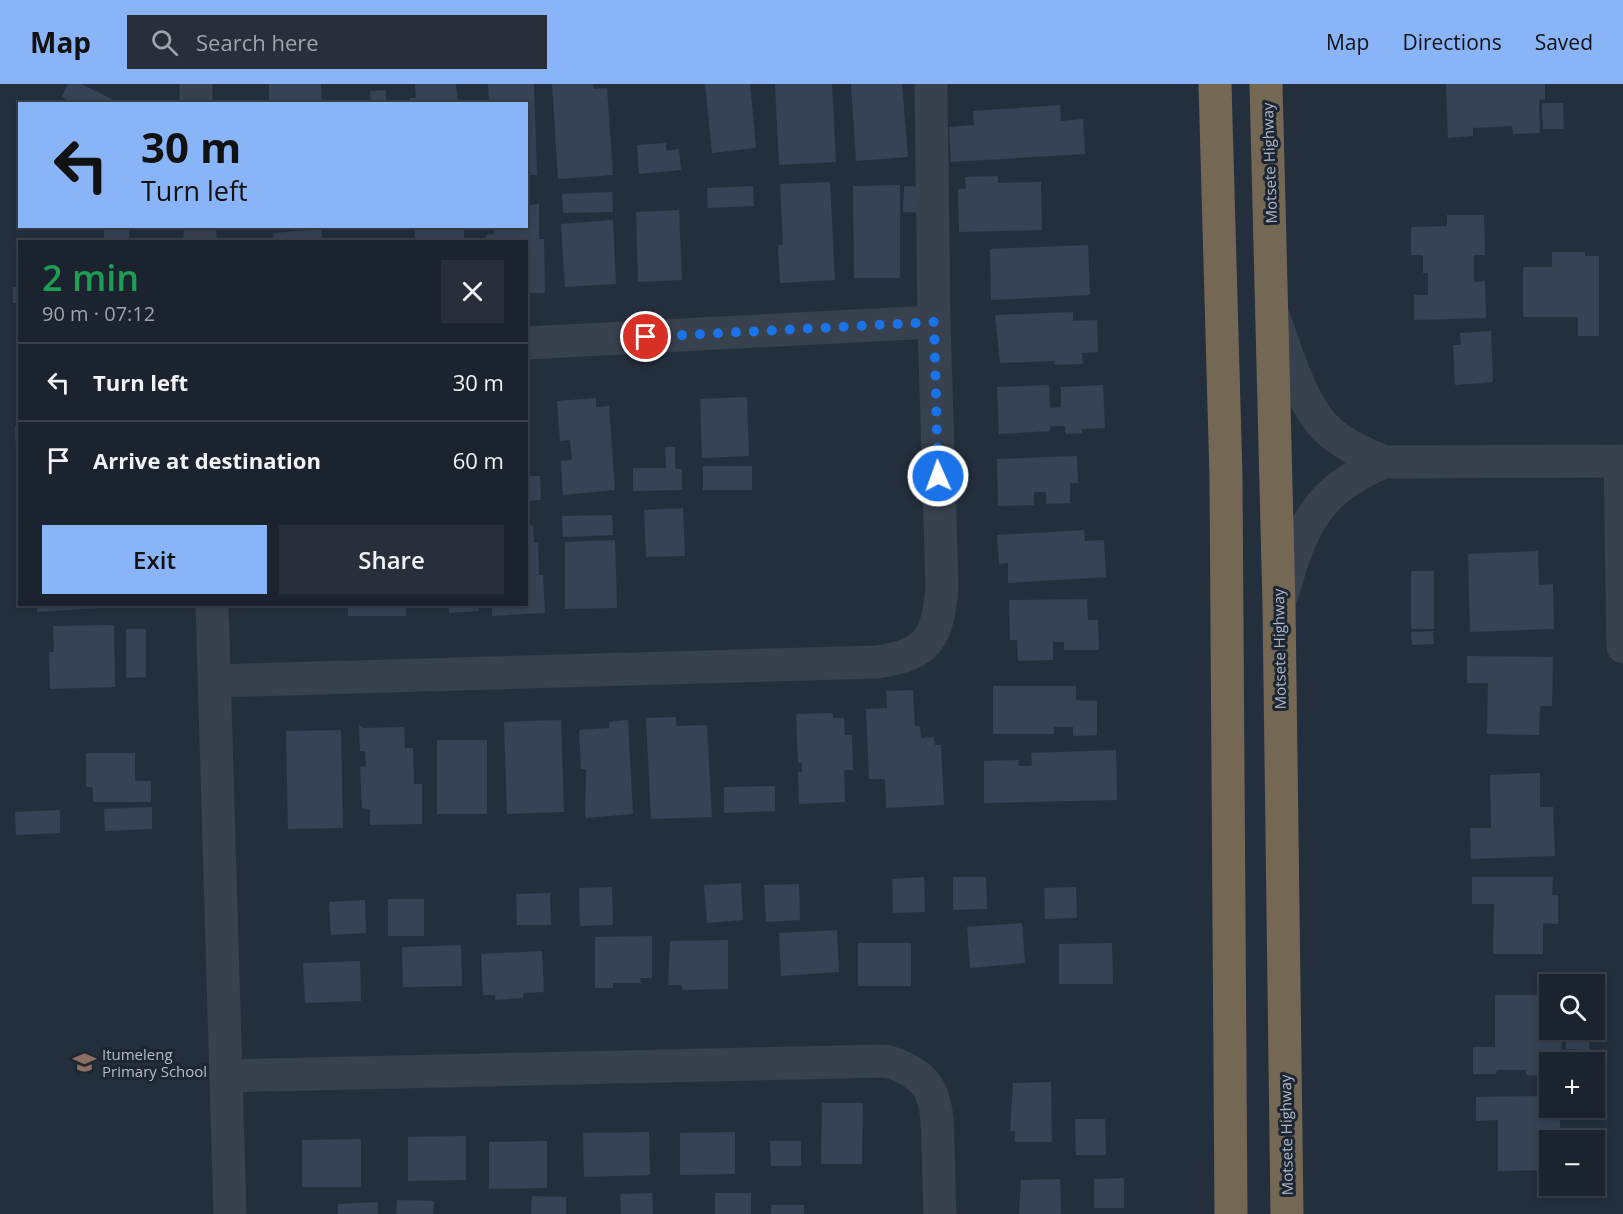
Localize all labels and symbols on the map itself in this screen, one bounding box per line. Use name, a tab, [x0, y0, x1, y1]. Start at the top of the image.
street label: Motsete Highway	[1257, 102, 1281, 224]
pin	[620, 311, 671, 362]
position arrow	[906, 444, 970, 508]
street label: Motsete Highway	[1268, 588, 1290, 710]
place label: Itumeleng Primary School	[102, 1044, 207, 1081]
school or university icon: Itumeleng Primary School	[71, 1050, 97, 1076]
street label: Motsete Highway	[1275, 1074, 1297, 1196]

